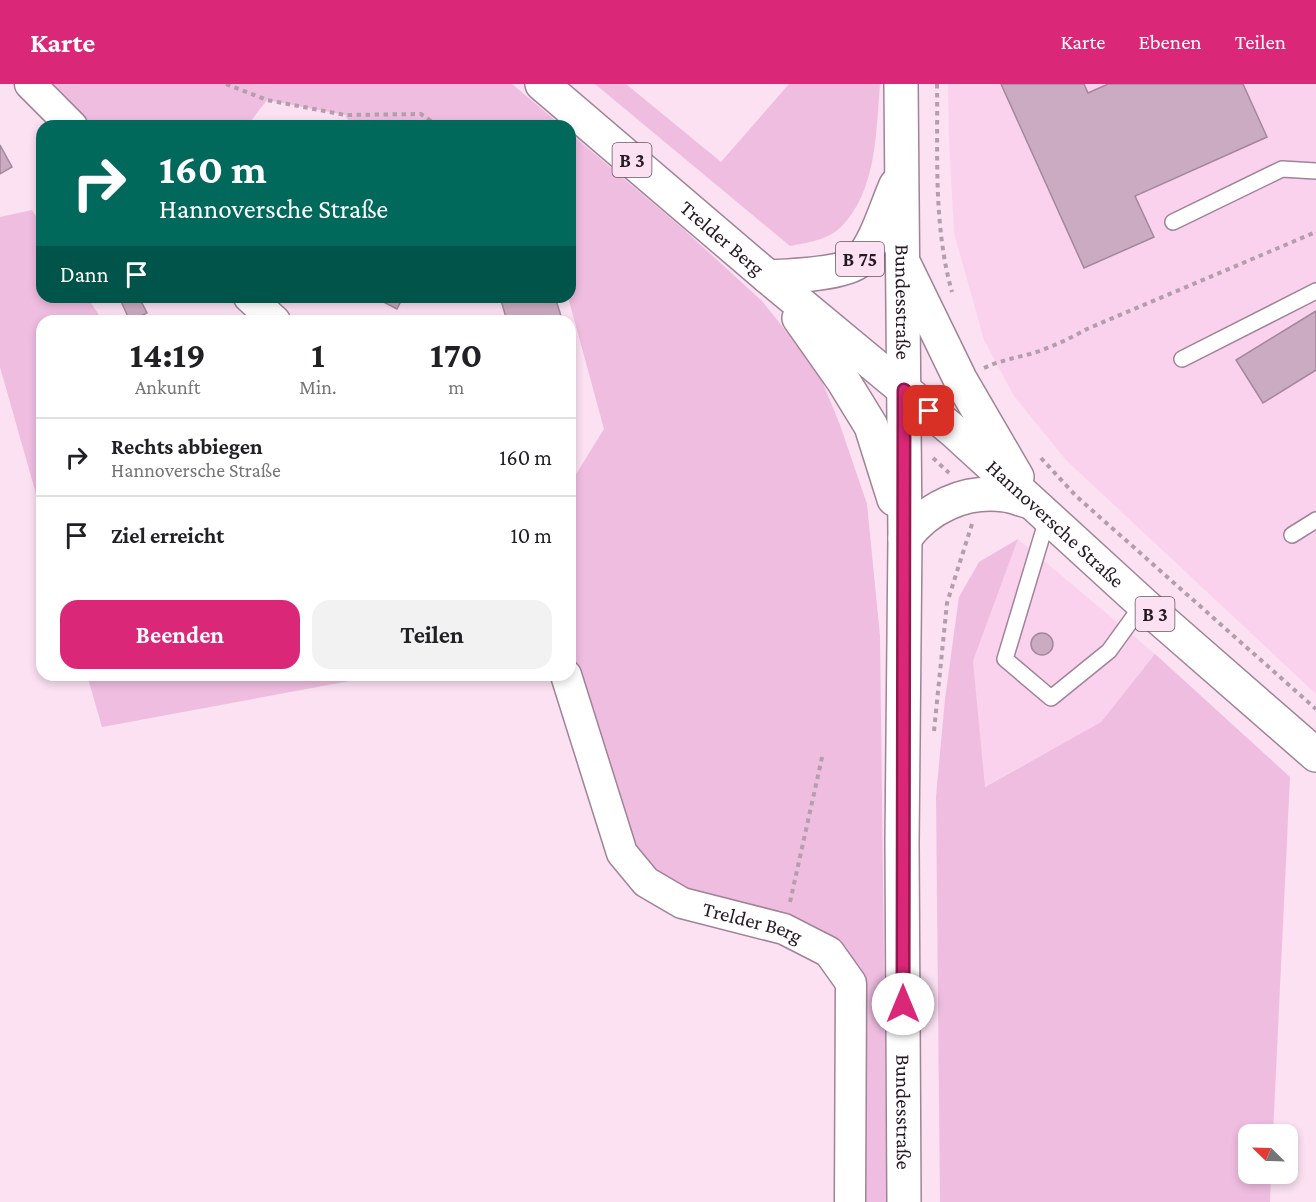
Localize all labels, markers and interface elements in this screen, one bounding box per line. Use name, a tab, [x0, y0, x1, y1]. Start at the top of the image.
text: Karte	[30, 27, 95, 58]
text: Karte	[1060, 30, 1106, 54]
text: Ebenen	[1139, 30, 1202, 54]
text: Teilen	[1235, 30, 1286, 54]
road number: B 3	[612, 143, 652, 177]
icon: right	[60, 144, 138, 222]
text: 160 m	[159, 145, 267, 192]
text: Hannoversche Straße	[159, 194, 388, 224]
street label: Trelder Berg	[675, 195, 769, 280]
road number: B 75	[836, 242, 884, 276]
street label: Bundesstraße	[890, 244, 915, 360]
icon: arrive	[120, 258, 153, 291]
text: Dann	[60, 262, 108, 287]
text: 14:19	[130, 335, 206, 375]
text: 1	[311, 335, 325, 375]
text: 170	[430, 335, 482, 375]
text: Ankunft	[135, 376, 200, 398]
text: Min.	[299, 376, 336, 398]
text: m	[448, 376, 464, 398]
pin	[903, 385, 954, 436]
icon: arrive	[912, 394, 945, 427]
text: Rechts abbiegen	[111, 434, 263, 459]
icon: right	[60, 441, 93, 474]
text: 160 m	[499, 445, 552, 470]
street label: Hannoversche Straße	[981, 455, 1129, 593]
text: Hannoversche Straße	[111, 459, 281, 481]
icon: arrive	[60, 519, 93, 552]
text: Ziel erreicht	[111, 523, 224, 548]
text: 10 m	[510, 523, 552, 548]
road number: B 3	[1136, 597, 1174, 631]
button: Beenden	[60, 600, 300, 669]
button: Teilen	[312, 600, 552, 669]
street label: Trelder Berg	[700, 897, 807, 948]
position arrow	[871, 972, 935, 1036]
street label: Bundesstraße	[891, 1054, 916, 1170]
north arrow	[1238, 1124, 1298, 1184]
map controls	[1238, 1124, 1298, 1184]

